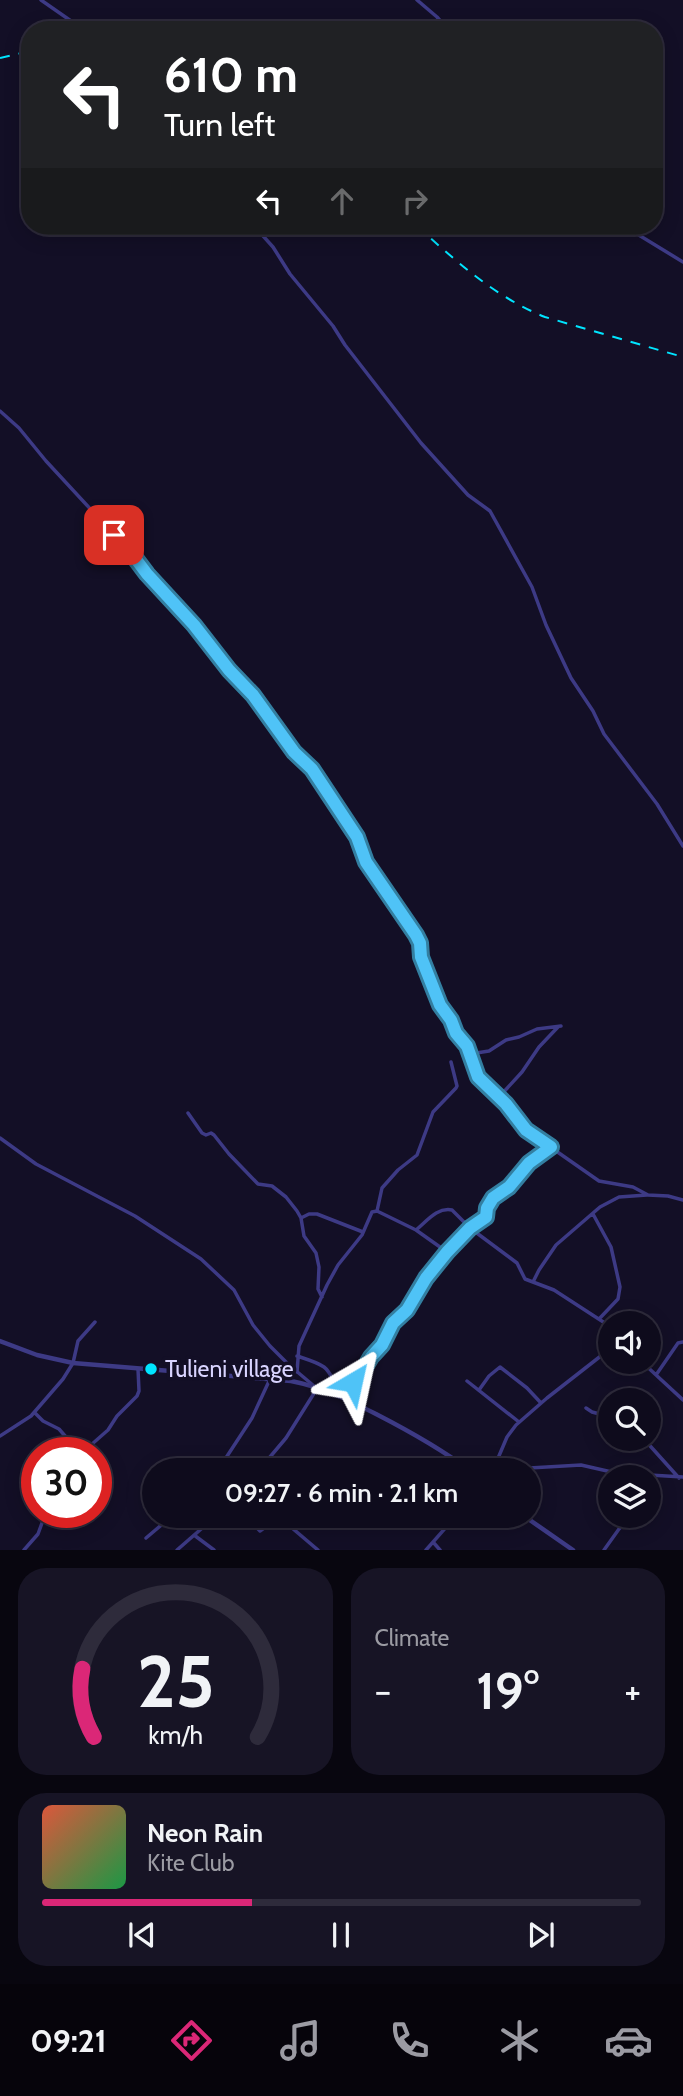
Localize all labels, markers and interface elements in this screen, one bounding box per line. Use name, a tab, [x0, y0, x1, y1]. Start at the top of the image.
text: 610 m	[164, 45, 298, 104]
icon: left	[49, 49, 140, 140]
text: Turn left	[164, 105, 275, 144]
icon: left	[250, 182, 288, 220]
icon: ahead	[323, 182, 361, 220]
icon: right	[396, 182, 434, 220]
pin	[84, 505, 144, 565]
icon: arrive	[95, 516, 133, 554]
map controls	[598, 1311, 661, 1528]
button: sound	[598, 1311, 661, 1374]
position arrow	[316, 1345, 390, 1419]
place label: Tulieni village	[165, 1355, 294, 1383]
marker: Tulieni village	[143, 1361, 159, 1377]
button: search	[598, 1388, 661, 1451]
speed limit sign: 30	[21, 1437, 112, 1528]
button: layers	[598, 1465, 661, 1528]
text: 09:27 · 6 min · 2.1 km	[225, 1477, 458, 1509]
text: Climate	[375, 1624, 449, 1652]
text: 25	[136, 1638, 214, 1726]
text: 19°	[476, 1659, 539, 1722]
text: −	[375, 1667, 391, 1714]
text: +	[624, 1667, 641, 1714]
text: km/h	[148, 1720, 203, 1750]
text: Neon Rain	[147, 1817, 263, 1849]
text: Kite Club	[147, 1849, 234, 1877]
icon: previous	[123, 1916, 161, 1954]
icon: pause	[322, 1916, 360, 1954]
icon: next	[522, 1916, 560, 1954]
icon: directions	[167, 2016, 216, 2065]
icon: music	[276, 2016, 325, 2065]
icon: phone	[385, 2016, 434, 2065]
icon: climate	[495, 2016, 544, 2065]
icon: car	[604, 2016, 653, 2065]
text: 09:21	[30, 2021, 107, 2060]

